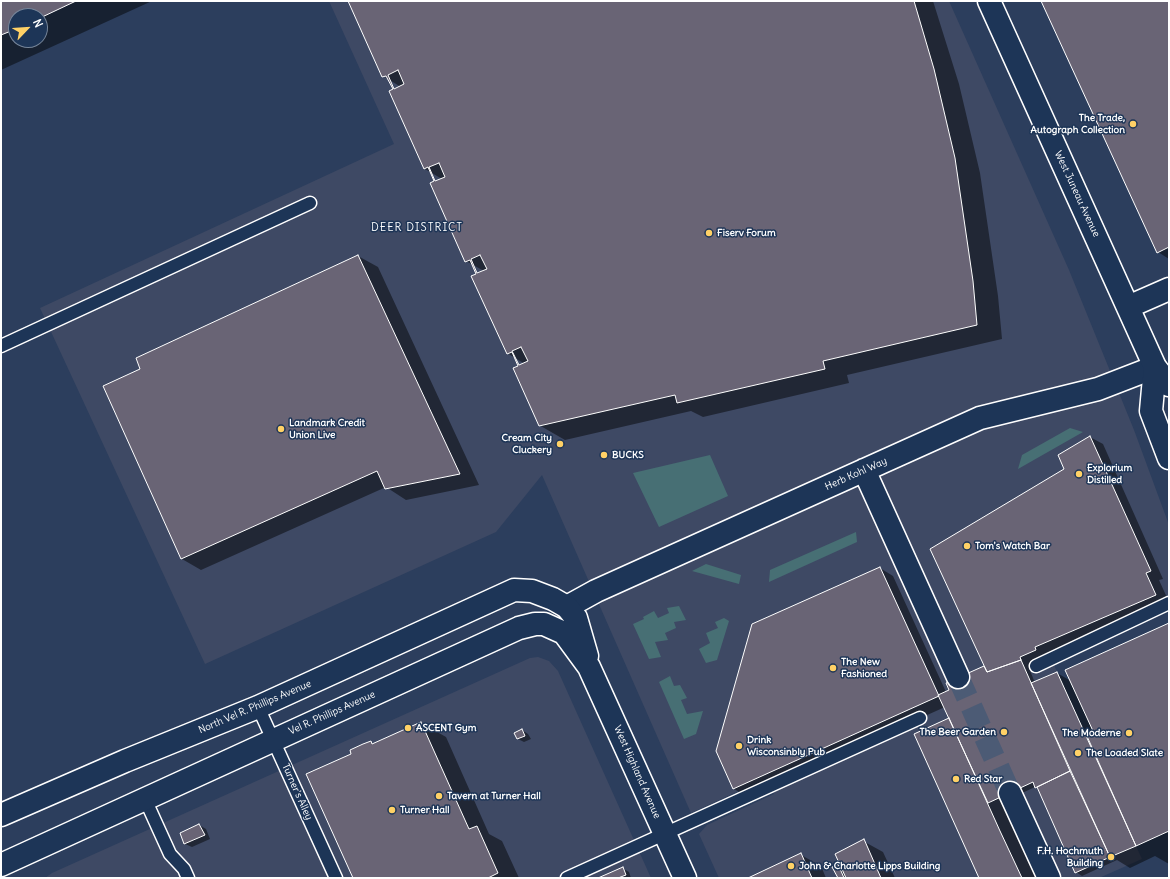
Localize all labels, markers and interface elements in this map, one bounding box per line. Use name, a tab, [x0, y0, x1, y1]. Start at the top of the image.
north arrow	[8, 8, 48, 48]
text: N	[30, 17, 46, 30]
place label: The Trade, Autograph Collection	[1031, 112, 1125, 136]
marker: The Trade, Autograph Collection	[1128, 119, 1138, 129]
street label: West Juneau Avenue	[1052, 149, 1102, 239]
district label: DEER DISTRICT	[371, 221, 463, 235]
place label: Fiserv Forum	[717, 227, 776, 239]
marker: Fiserv Forum	[704, 228, 714, 238]
place label: Landmark Credit Union Live	[289, 417, 365, 440]
marker: Landmark Credit Union Live	[276, 424, 286, 434]
place label: Cream City Cluckery	[502, 432, 552, 456]
marker: Cream City Cluckery	[555, 439, 565, 449]
place label: BUCKS	[612, 449, 644, 461]
marker: BUCKS	[599, 450, 609, 460]
street label: Herb Kohl Way	[823, 455, 889, 493]
place label: Explorium Distilled	[1087, 462, 1132, 486]
marker: Explorium Distilled	[1074, 469, 1084, 479]
place label: Tom's Watch Bar	[975, 540, 1050, 552]
marker: Tom's Watch Bar	[962, 541, 972, 551]
place label: The New Fashioned	[841, 656, 887, 680]
marker: The New Fashioned	[828, 663, 838, 673]
street label: North Vel R. Phillips Avenue	[197, 678, 313, 736]
street label: Vel R. Phillips Avenue	[287, 688, 377, 738]
place label: ASCENT Gym	[416, 722, 477, 734]
marker: ASCENT Gym	[403, 723, 413, 733]
street label: West Highland Avenue	[611, 724, 663, 820]
place label: The Beer Garden	[920, 726, 996, 738]
marker: The Beer Garden	[999, 727, 1009, 737]
place label: The Moderne	[1062, 727, 1121, 739]
marker: The Moderne	[1124, 728, 1134, 738]
place label: Drink Wisconsinbly Pub	[747, 734, 825, 758]
marker: Drink Wisconsinbly Pub	[734, 741, 744, 751]
place label: The Loaded Slate	[1086, 747, 1163, 759]
marker: The Loaded Slate	[1073, 748, 1083, 758]
street label: Turner's Alley	[279, 762, 315, 822]
place label: Red Star	[964, 773, 1002, 785]
marker: Red Star	[951, 774, 961, 784]
place label: Tavern at Turner Hall	[447, 790, 541, 802]
marker: Tavern at Turner Hall	[434, 791, 444, 801]
place label: Turner Hall	[400, 804, 449, 816]
marker: Turner Hall	[387, 805, 397, 815]
place label: F.H. Hochmuth Building	[1037, 845, 1103, 868]
marker: F.H. Hochmuth Building	[1106, 852, 1116, 862]
place label: John & Charlotte Lipps Building	[799, 860, 940, 872]
marker: John & Charlotte Lipps Building	[786, 861, 796, 871]

